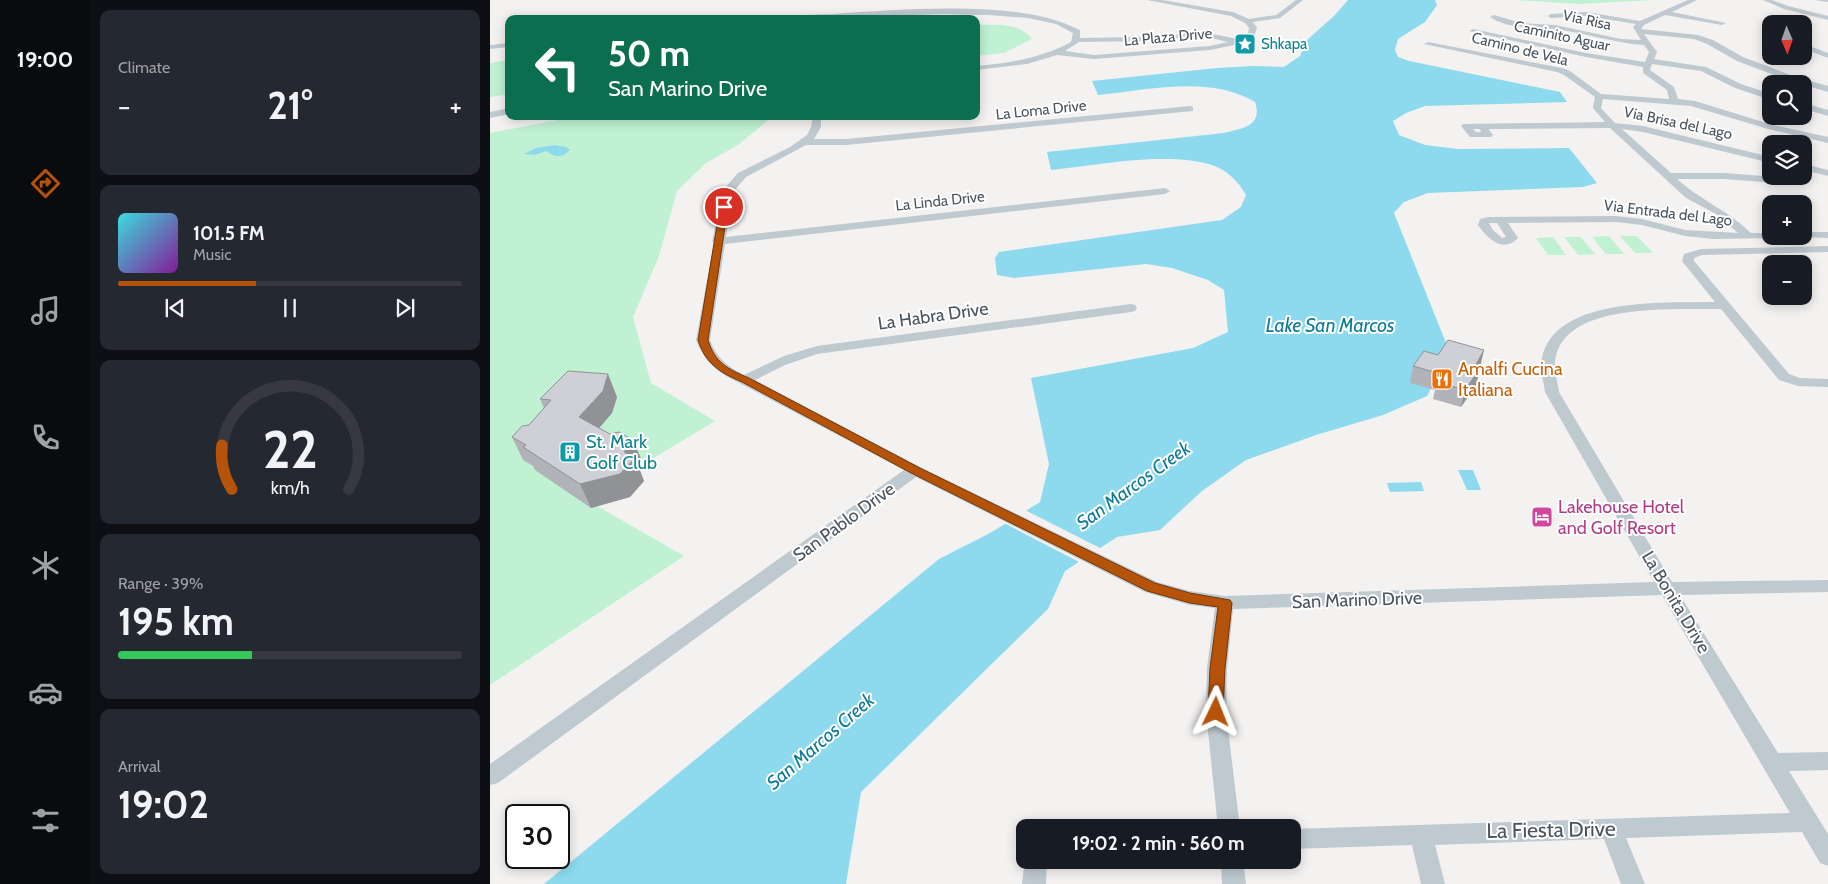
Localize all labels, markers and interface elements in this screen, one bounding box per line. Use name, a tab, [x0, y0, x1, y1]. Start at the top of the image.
street label: Via Risa	[1561, 6, 1614, 34]
north arrow	[1762, 15, 1812, 65]
map controls	[1762, 15, 1812, 305]
street label: Caminito Aguar	[1513, 17, 1612, 55]
street label: La Plaza Drive	[1123, 24, 1213, 50]
street label: Camino de Vela	[1470, 28, 1571, 70]
text: 50 m	[608, 32, 690, 75]
place icon: Shkapa	[1233, 32, 1257, 56]
icon: left	[525, 35, 590, 100]
place label: Shkapa	[1261, 35, 1308, 53]
text: 19:00	[17, 46, 73, 73]
text: Climate	[118, 58, 170, 77]
text: San Marino Drive	[608, 75, 767, 102]
button: search	[1762, 75, 1812, 125]
text: 21°	[267, 82, 313, 129]
text: −	[118, 89, 130, 123]
text: +	[450, 89, 462, 123]
street label: La Loma Drive	[995, 96, 1088, 124]
street label: Via Brisa del Lago	[1622, 103, 1734, 143]
button: layers	[1762, 135, 1812, 185]
icon: directions	[28, 166, 63, 201]
pin	[703, 186, 745, 228]
street label: La Linda Drive	[894, 187, 986, 215]
icon: arrive	[710, 193, 738, 221]
button: +	[1762, 195, 1812, 245]
street label: Via Entrada del Lago	[1603, 196, 1733, 230]
text: 101.5 FM	[193, 222, 265, 245]
text: Music	[193, 245, 231, 264]
button: −	[1762, 255, 1812, 305]
icon: music	[28, 293, 63, 328]
icon: previous	[161, 294, 189, 322]
icon: pause	[276, 294, 304, 322]
icon: next	[391, 294, 419, 322]
street label: La Habra Drive	[876, 297, 990, 335]
water label: Lake San Marcos	[1266, 314, 1394, 337]
place label: Amalfi Cucina Italiana	[1458, 358, 1563, 401]
restaurant icon: Amalfi Cucina Italiana	[1430, 367, 1454, 391]
text: 22	[262, 418, 318, 481]
icon: phone	[28, 420, 63, 455]
place label: St. Mark Golf Club	[586, 431, 657, 474]
water label: San Marcos Creek	[1072, 436, 1195, 534]
building icon: St. Mark Golf Club	[558, 440, 582, 464]
text: km/h	[270, 477, 310, 498]
street label: San Pablo Drive	[789, 478, 899, 566]
place label: Lakehouse Hotel and Golf Resort	[1558, 496, 1685, 539]
hotel icon: Lakehouse Hotel and Golf Resort	[1530, 505, 1554, 529]
street label: La Bonita Drive	[1637, 547, 1715, 657]
icon: climate	[28, 548, 63, 583]
text: Range · 39%	[118, 574, 204, 593]
street label: San Marino Drive	[1291, 587, 1423, 613]
text: 195 km	[118, 598, 234, 645]
icon: car	[28, 675, 63, 710]
position arrow	[1189, 685, 1241, 737]
water label: San Marcos Creek	[762, 688, 879, 794]
text: Arrival	[118, 757, 161, 776]
text: 19:02	[118, 781, 209, 828]
icon: filters	[28, 803, 63, 838]
speed limit sign: 30	[505, 804, 570, 869]
street label: La Fiesta Drive	[1486, 816, 1616, 843]
text: 19:02 · 2 min · 560 m	[1072, 832, 1245, 855]

